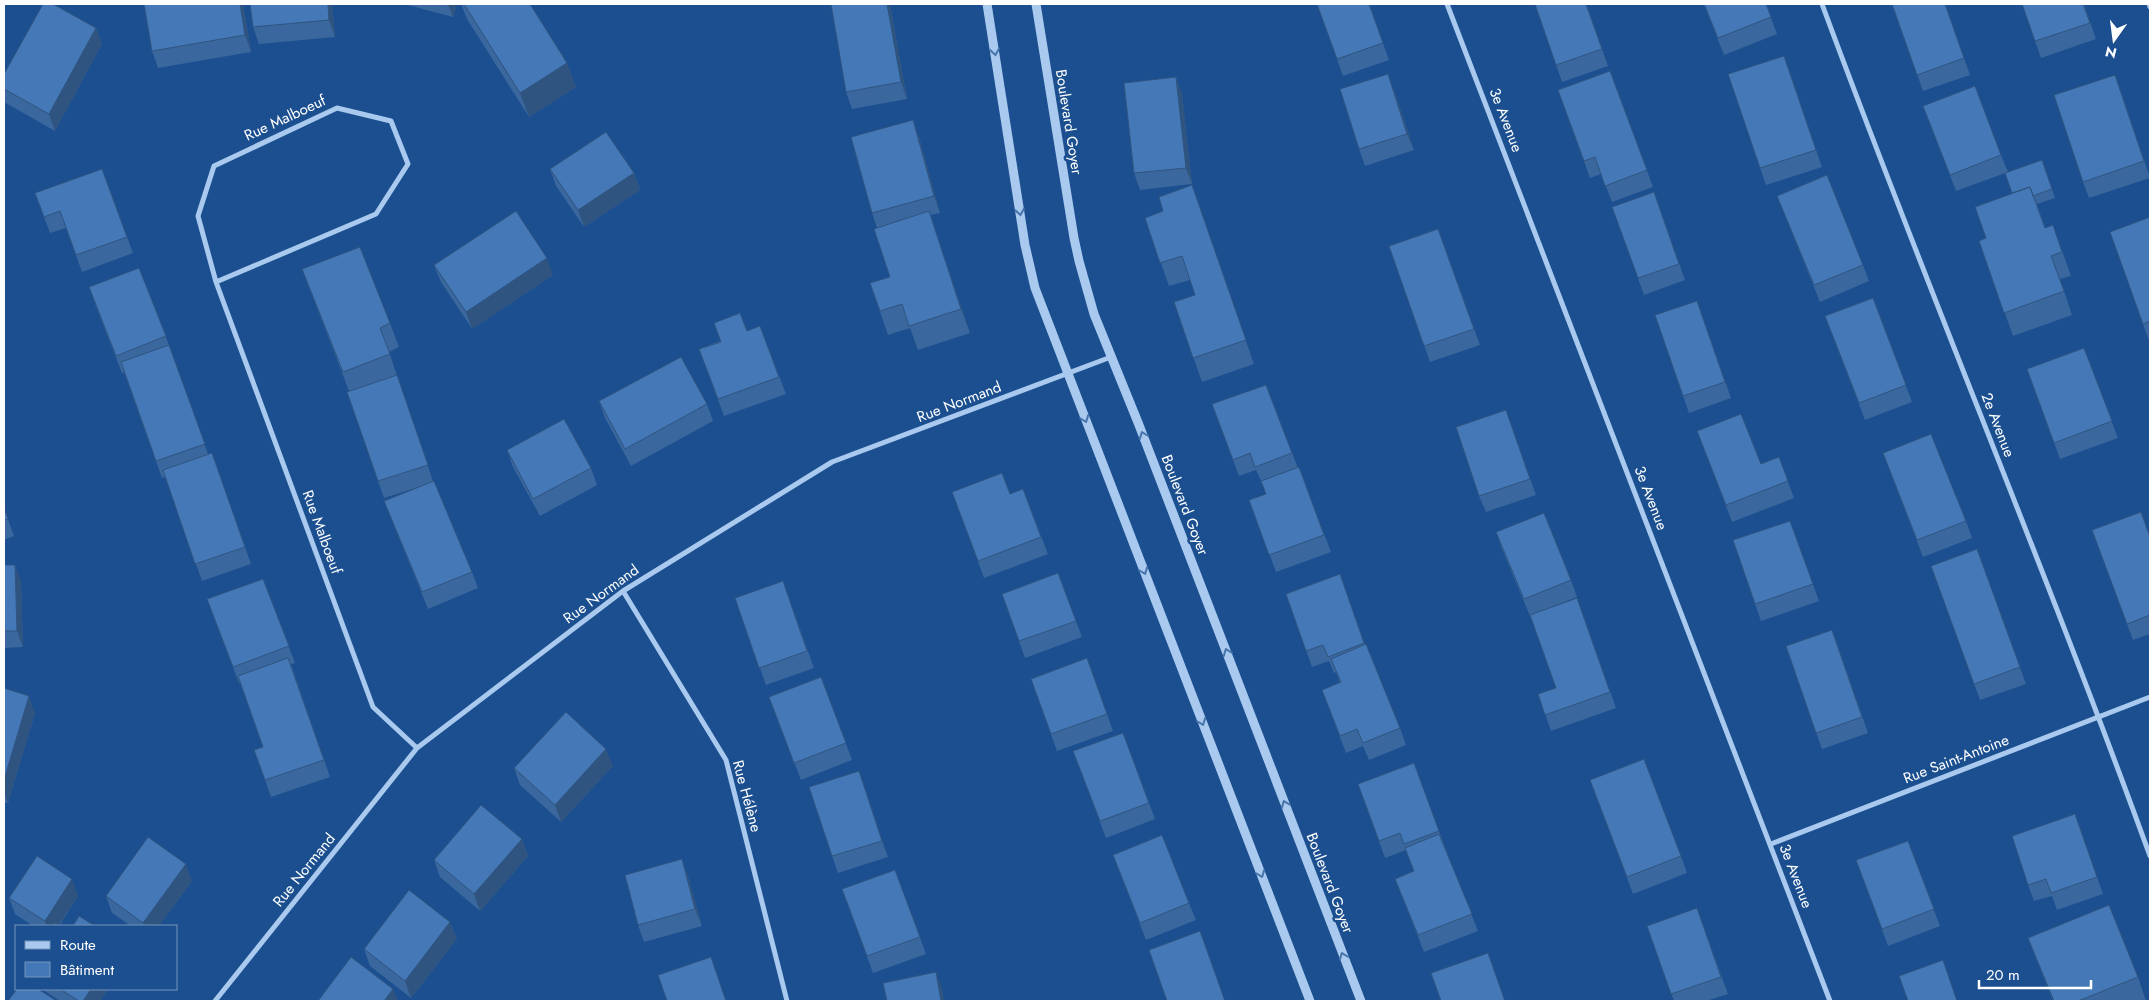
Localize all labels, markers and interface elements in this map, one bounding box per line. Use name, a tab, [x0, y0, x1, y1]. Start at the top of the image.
north arrow	[2089, 15, 2139, 65]
text: N	[2103, 42, 2119, 64]
one-way arrow	[989, 48, 999, 56]
street label: Boulevard Goyer	[1050, 68, 1088, 177]
street label: 3e Avenue	[1484, 85, 1528, 156]
street label: Rue Malboeuf	[240, 89, 330, 147]
one-way arrow	[1014, 209, 1025, 217]
street label: Rue Normand	[914, 376, 1004, 428]
street label: 2e Avenue	[1976, 390, 2020, 461]
one-way arrow	[1079, 414, 1089, 423]
one-way arrow	[1139, 432, 1149, 440]
street label: Boulevard Goyer	[1156, 451, 1215, 559]
street label: 3e Avenue	[1629, 463, 1673, 534]
street label: Rue Malboeuf	[297, 487, 348, 578]
street label: Rue Normand	[559, 559, 643, 629]
one-way arrow	[1138, 566, 1148, 574]
one-way arrow	[1223, 649, 1233, 657]
one-way arrow	[1196, 717, 1206, 726]
street label: Rue Saint-Antoine	[1900, 729, 2012, 789]
street label: Rue Hélène	[727, 758, 767, 835]
one-way arrow	[1281, 800, 1291, 809]
street label: Rue Normand	[268, 829, 340, 911]
street label: Boulevard Goyer	[1301, 829, 1360, 937]
street label: 3e Avenue	[1774, 841, 1818, 912]
one-way arrow	[1254, 869, 1265, 878]
legend	[15, 925, 178, 990]
text: Route	[60, 934, 96, 956]
one-way arrow	[1339, 952, 1349, 961]
scale bar	[1979, 958, 2092, 990]
text: Bâtiment	[60, 959, 114, 981]
text: 20 m	[1986, 964, 2020, 986]

